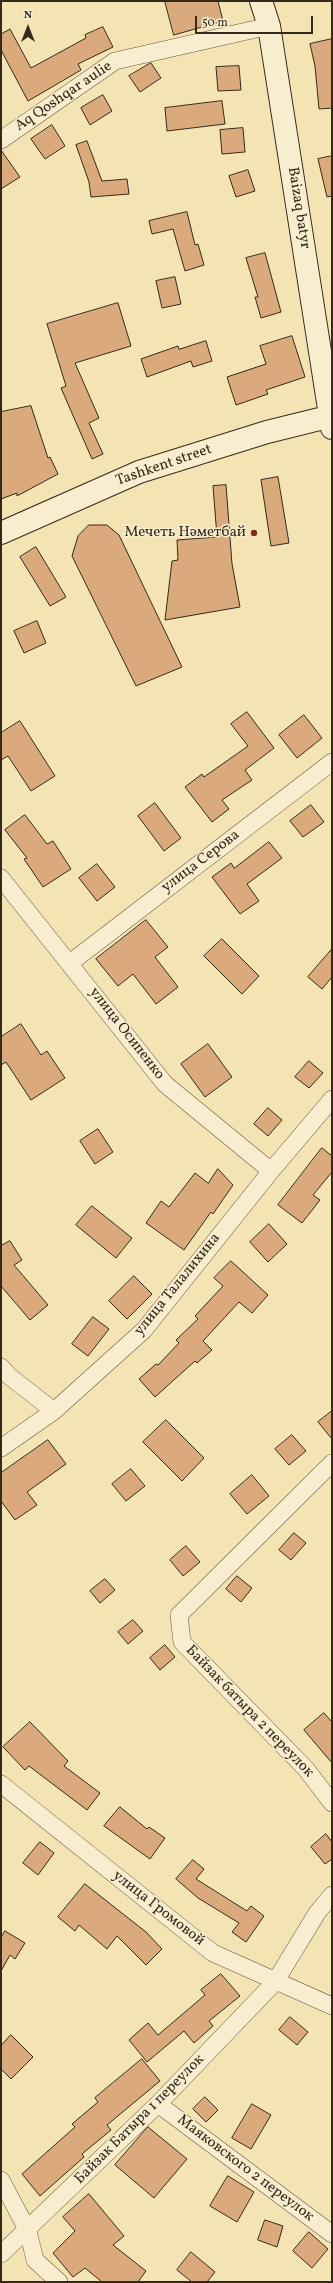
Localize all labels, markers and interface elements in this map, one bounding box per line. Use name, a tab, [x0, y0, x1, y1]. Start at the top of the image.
north arrow	[8, 8, 48, 48]
text: N	[24, 8, 32, 23]
scale bar	[197, 8, 315, 34]
text: 50 m	[202, 15, 228, 31]
street label: Aq Qoshqar aulie	[12, 58, 116, 136]
street label: Baizaq batyr	[283, 166, 313, 250]
street label: Tashkent street	[114, 441, 214, 491]
place label: Мечеть Нәметбай	[125, 524, 246, 542]
marker: Мечеть Нәметбай	[249, 528, 259, 538]
street label: улица Серова	[158, 827, 244, 897]
street label: улица Осипенко	[84, 984, 168, 1084]
street label: улица Талалихина	[131, 1230, 225, 1340]
street label: Байзак батыра 2 переулок	[181, 1642, 317, 1782]
street label: улица Громовой	[108, 1867, 208, 1951]
street label: Байзак Батыра 1 переулок	[71, 2051, 209, 2189]
street label: Маяковского 2 переулок	[173, 2112, 317, 2226]

